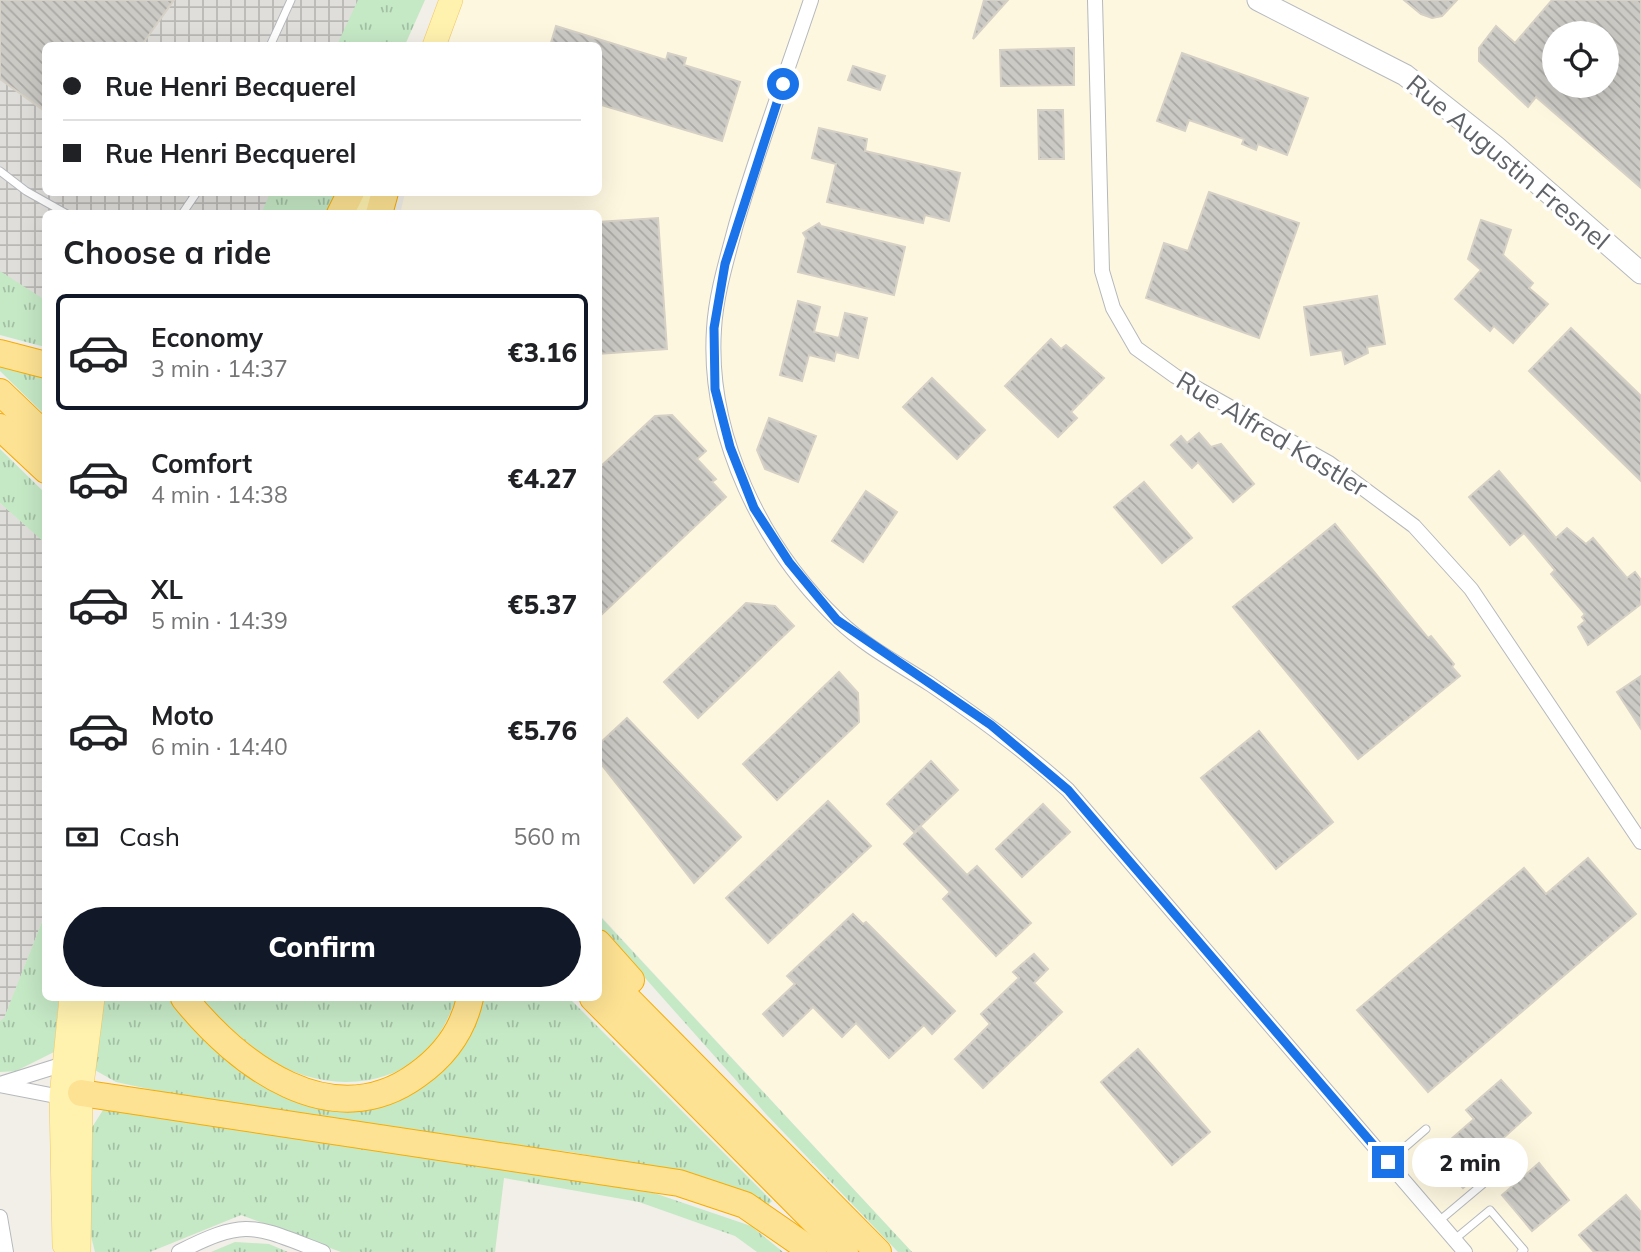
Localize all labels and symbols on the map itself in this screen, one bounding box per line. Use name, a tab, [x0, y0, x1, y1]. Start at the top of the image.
street label: Rue Augustin Fresnel	[1400, 67, 1617, 256]
route start	[767, 68, 799, 100]
street label: Rue Alfred Kastler	[1171, 363, 1374, 504]
callout: 2 min	[1412, 1138, 1528, 1186]
route end	[1372, 1146, 1404, 1178]

